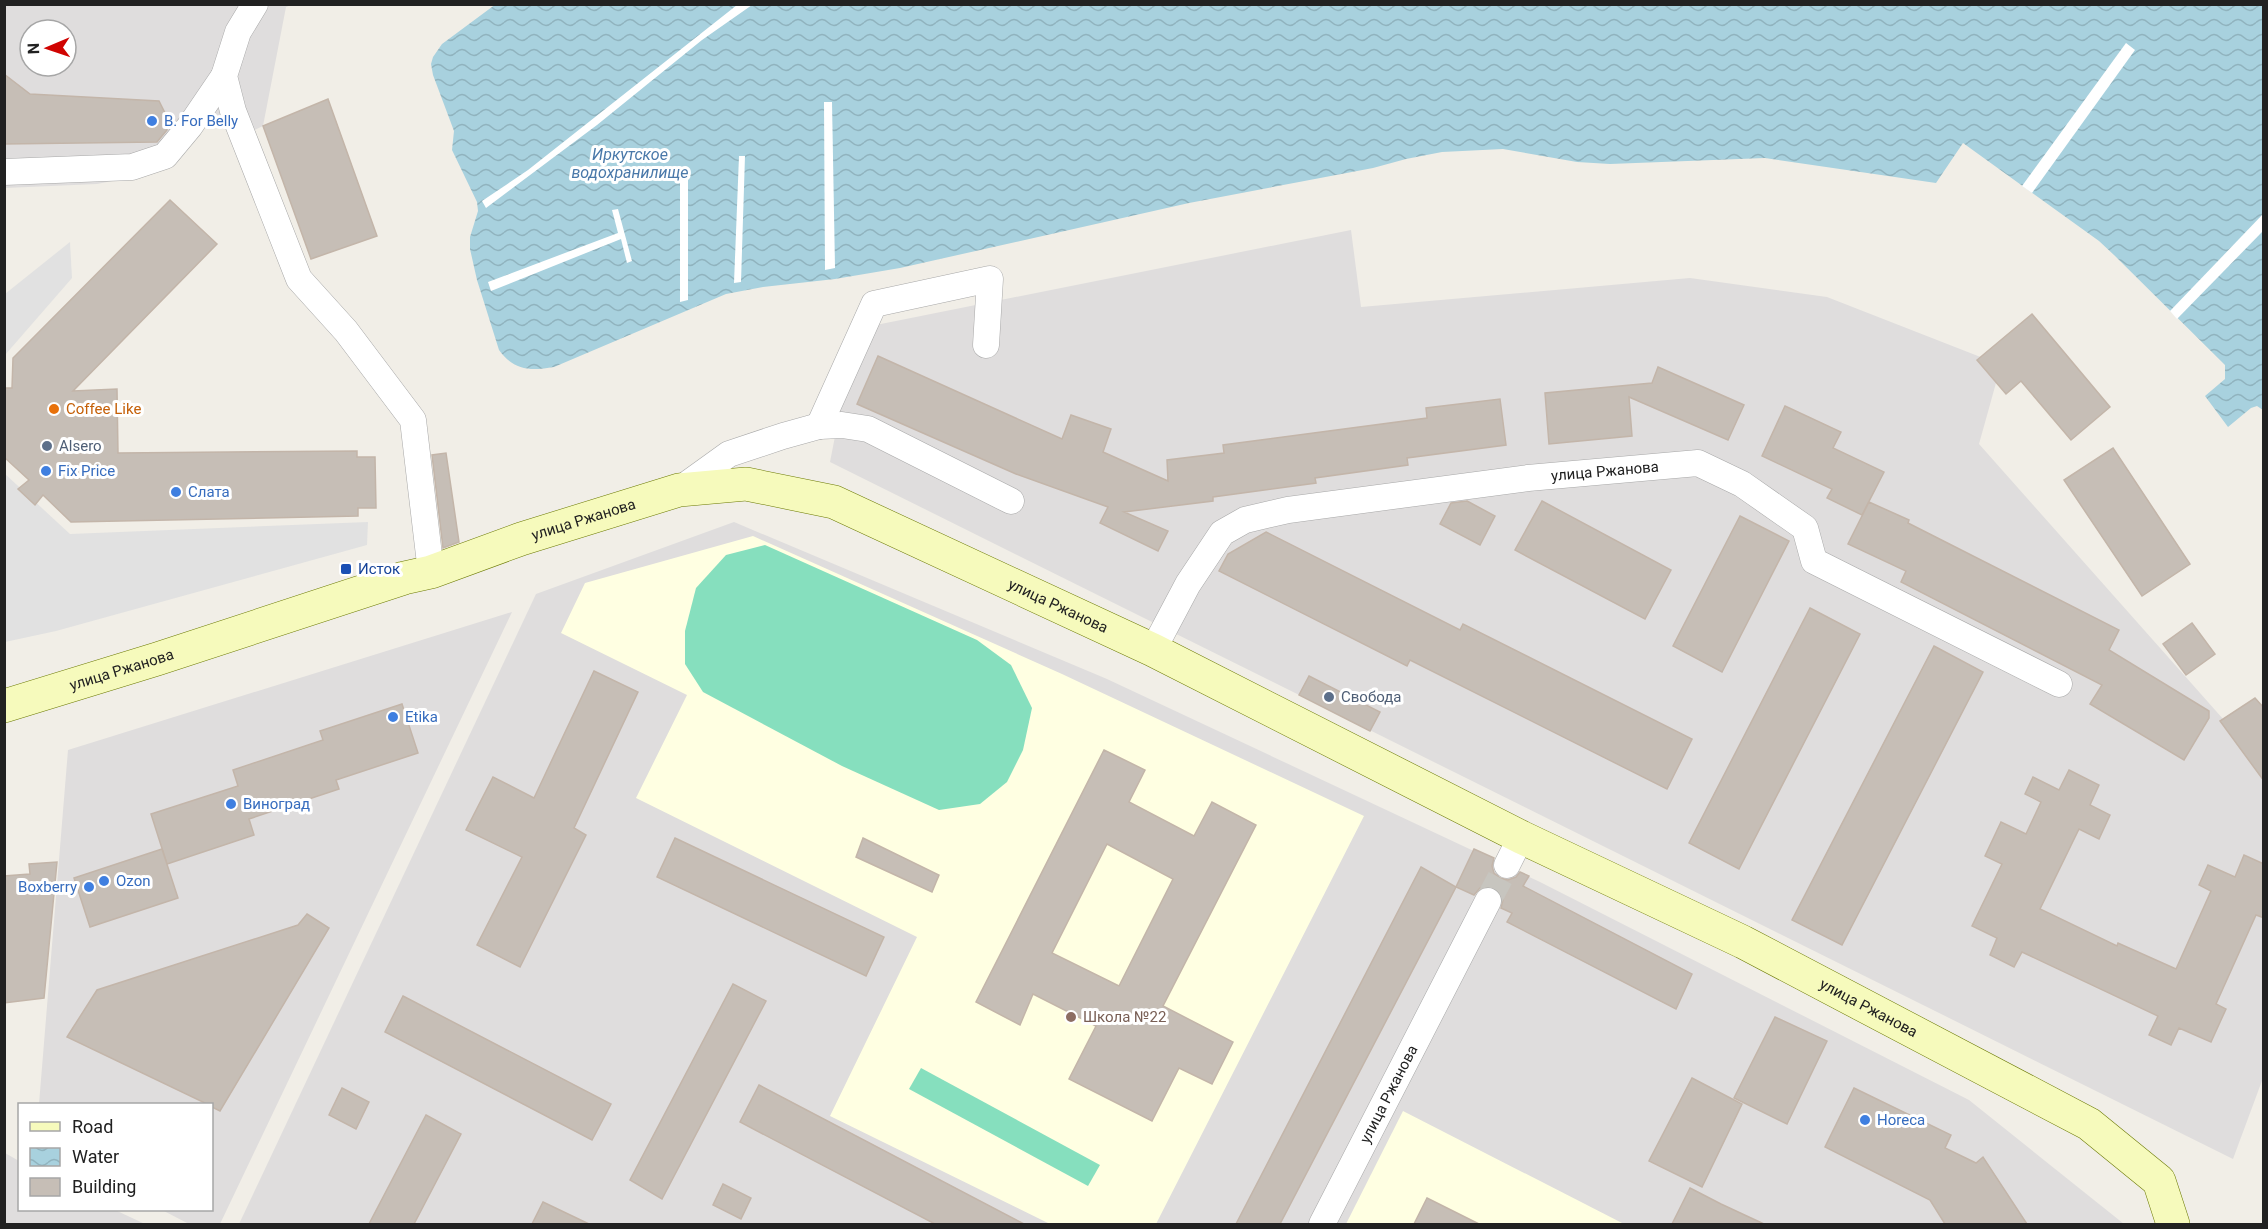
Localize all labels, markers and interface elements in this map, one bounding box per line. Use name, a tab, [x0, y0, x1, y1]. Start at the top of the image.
north arrow	[18, 18, 78, 78]
text: N	[24, 43, 43, 54]
place label: B. For Belly	[164, 112, 238, 130]
marker: B. For Belly	[145, 114, 159, 128]
water label: Иркутское водохранилище	[571, 145, 689, 182]
place label: Coffee Like	[66, 400, 141, 418]
marker: Coffee Like	[47, 402, 61, 416]
place label: Alsero	[59, 437, 102, 455]
marker: Alsero	[40, 439, 54, 453]
street label: улица Ржанова	[1550, 457, 1660, 485]
place label: Fix Price	[58, 462, 115, 480]
marker: Fix Price	[39, 464, 53, 478]
place label: Слата	[188, 483, 230, 501]
marker: Слата	[169, 485, 183, 499]
street label: улица Ржанова	[529, 495, 638, 544]
place label: Исток	[358, 560, 400, 578]
marker: Исток	[339, 562, 353, 576]
street label: улица Ржанова	[1005, 575, 1111, 637]
street label: улица Ржанова	[67, 645, 176, 694]
place label: Свобода	[1341, 688, 1401, 706]
marker: Свобода	[1322, 690, 1336, 704]
place label: Etika	[405, 708, 438, 726]
marker: Etika	[386, 710, 400, 724]
place label: Виноград	[243, 795, 310, 813]
marker: Виноград	[224, 797, 238, 811]
place label: Ozon	[116, 872, 150, 890]
marker: Ozon	[97, 874, 111, 888]
place label: Boxberry	[18, 878, 77, 896]
marker: Boxberry	[82, 880, 96, 894]
street label: улица Ржанова	[1817, 975, 1921, 1041]
place label: Школа №22	[1083, 1008, 1166, 1026]
marker: Школа №22	[1064, 1010, 1078, 1024]
street label: улица Ржанова	[1356, 1042, 1421, 1146]
legend	[18, 1103, 213, 1211]
place label: Horeca	[1877, 1111, 1925, 1129]
marker: Horeca	[1858, 1113, 1872, 1127]
text: Road	[72, 1116, 113, 1137]
text: Water	[72, 1146, 119, 1167]
text: Building	[72, 1176, 136, 1197]

